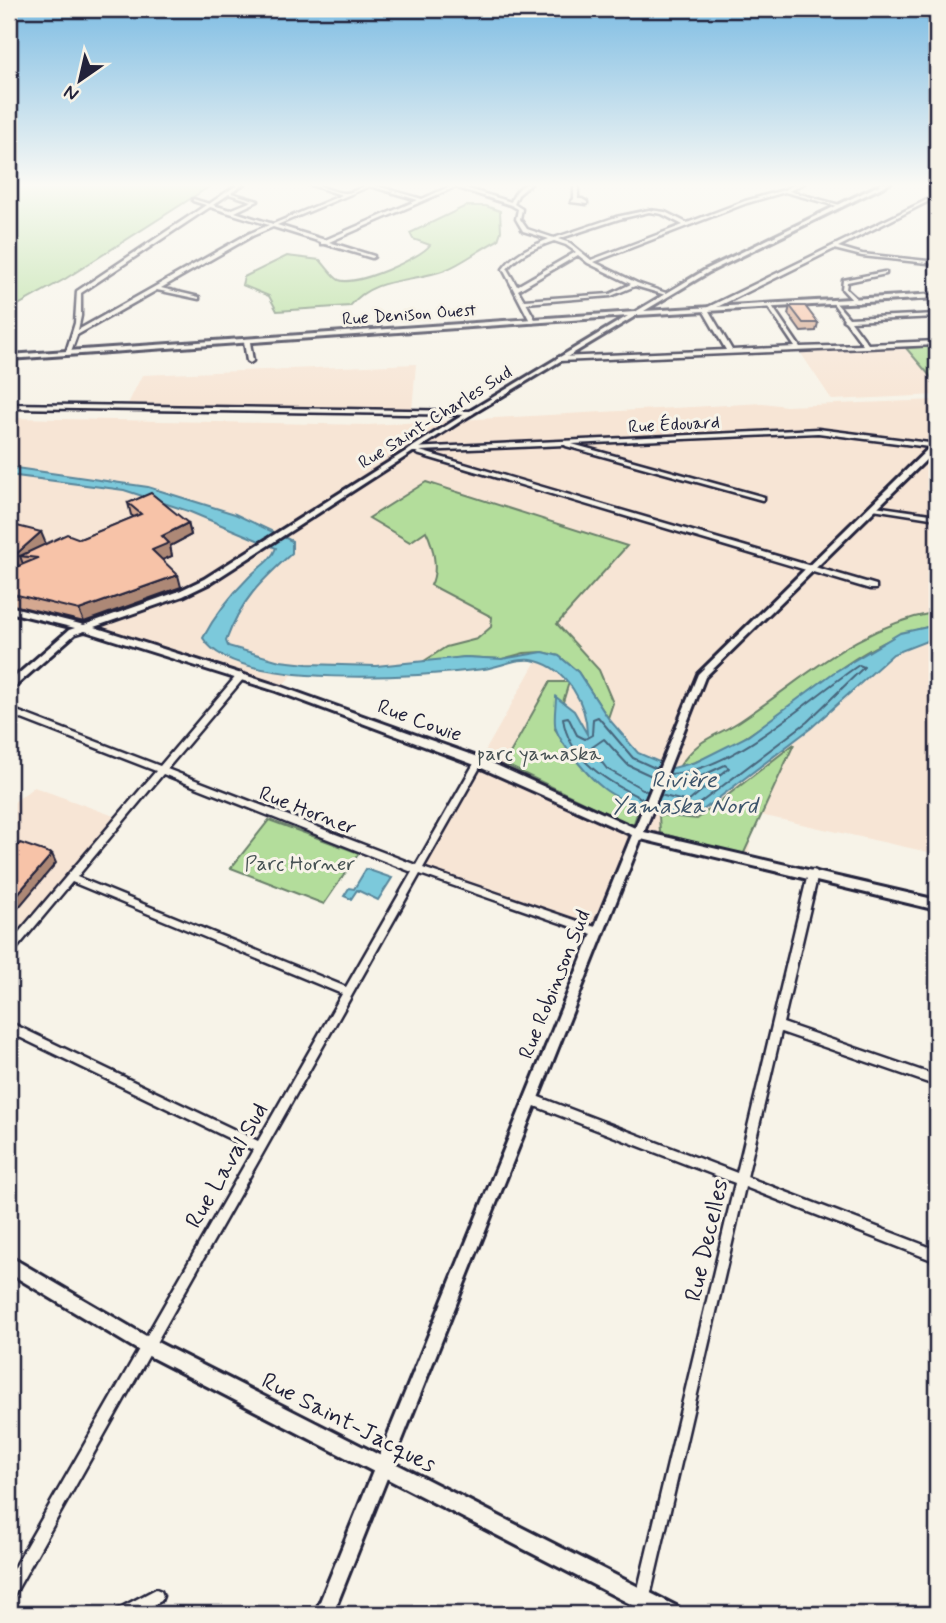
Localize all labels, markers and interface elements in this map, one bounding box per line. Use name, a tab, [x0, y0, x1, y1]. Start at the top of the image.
north arrow	[46, 46, 116, 116]
text: N	[59, 79, 84, 107]
street label: Rue Denison Ouest	[341, 298, 477, 332]
street label: Rue Saint-Charles Sud	[354, 361, 517, 475]
street label: Rue Édouard	[628, 411, 721, 439]
street label: Rue Cowie	[374, 693, 466, 749]
park label: parc yamaska	[477, 740, 602, 768]
water label: Rivière Yamaska Nord	[611, 766, 760, 822]
street label: Rue Horner	[255, 780, 361, 842]
park label: Parc Horner	[245, 850, 356, 878]
street label: Rue Robinson Sud	[512, 906, 598, 1063]
street label: Rue Laval Sud	[179, 1097, 276, 1234]
street label: Rue Decelles	[678, 1176, 737, 1305]
street label: Rue Saint-Jacques	[256, 1366, 441, 1481]

